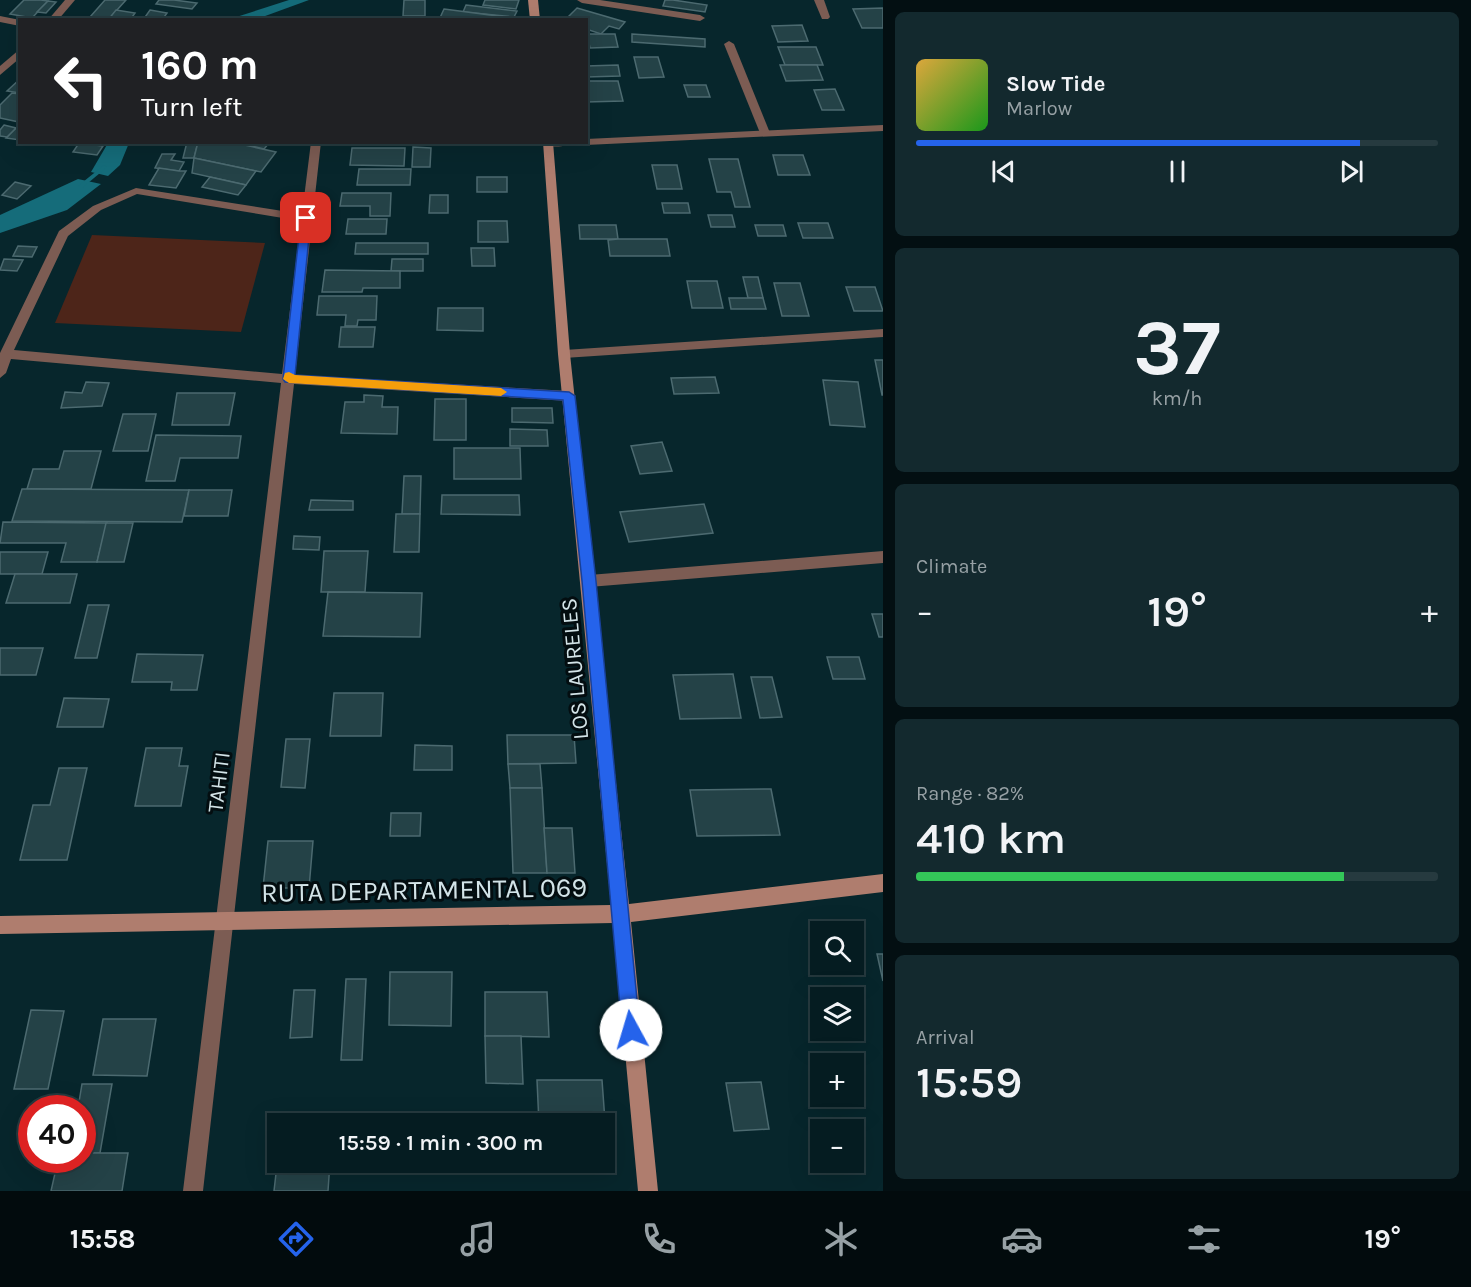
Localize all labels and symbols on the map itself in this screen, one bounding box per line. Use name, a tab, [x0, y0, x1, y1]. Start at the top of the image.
pin	[280, 192, 331, 243]
street label: LOS LAURELES	[556, 597, 594, 741]
street label: TAHITI	[202, 750, 236, 814]
street label: RUTA DEPARTAMENTAL 069	[261, 871, 587, 909]
position arrow	[599, 998, 663, 1062]
speed limit sign: 40	[18, 1095, 96, 1173]

